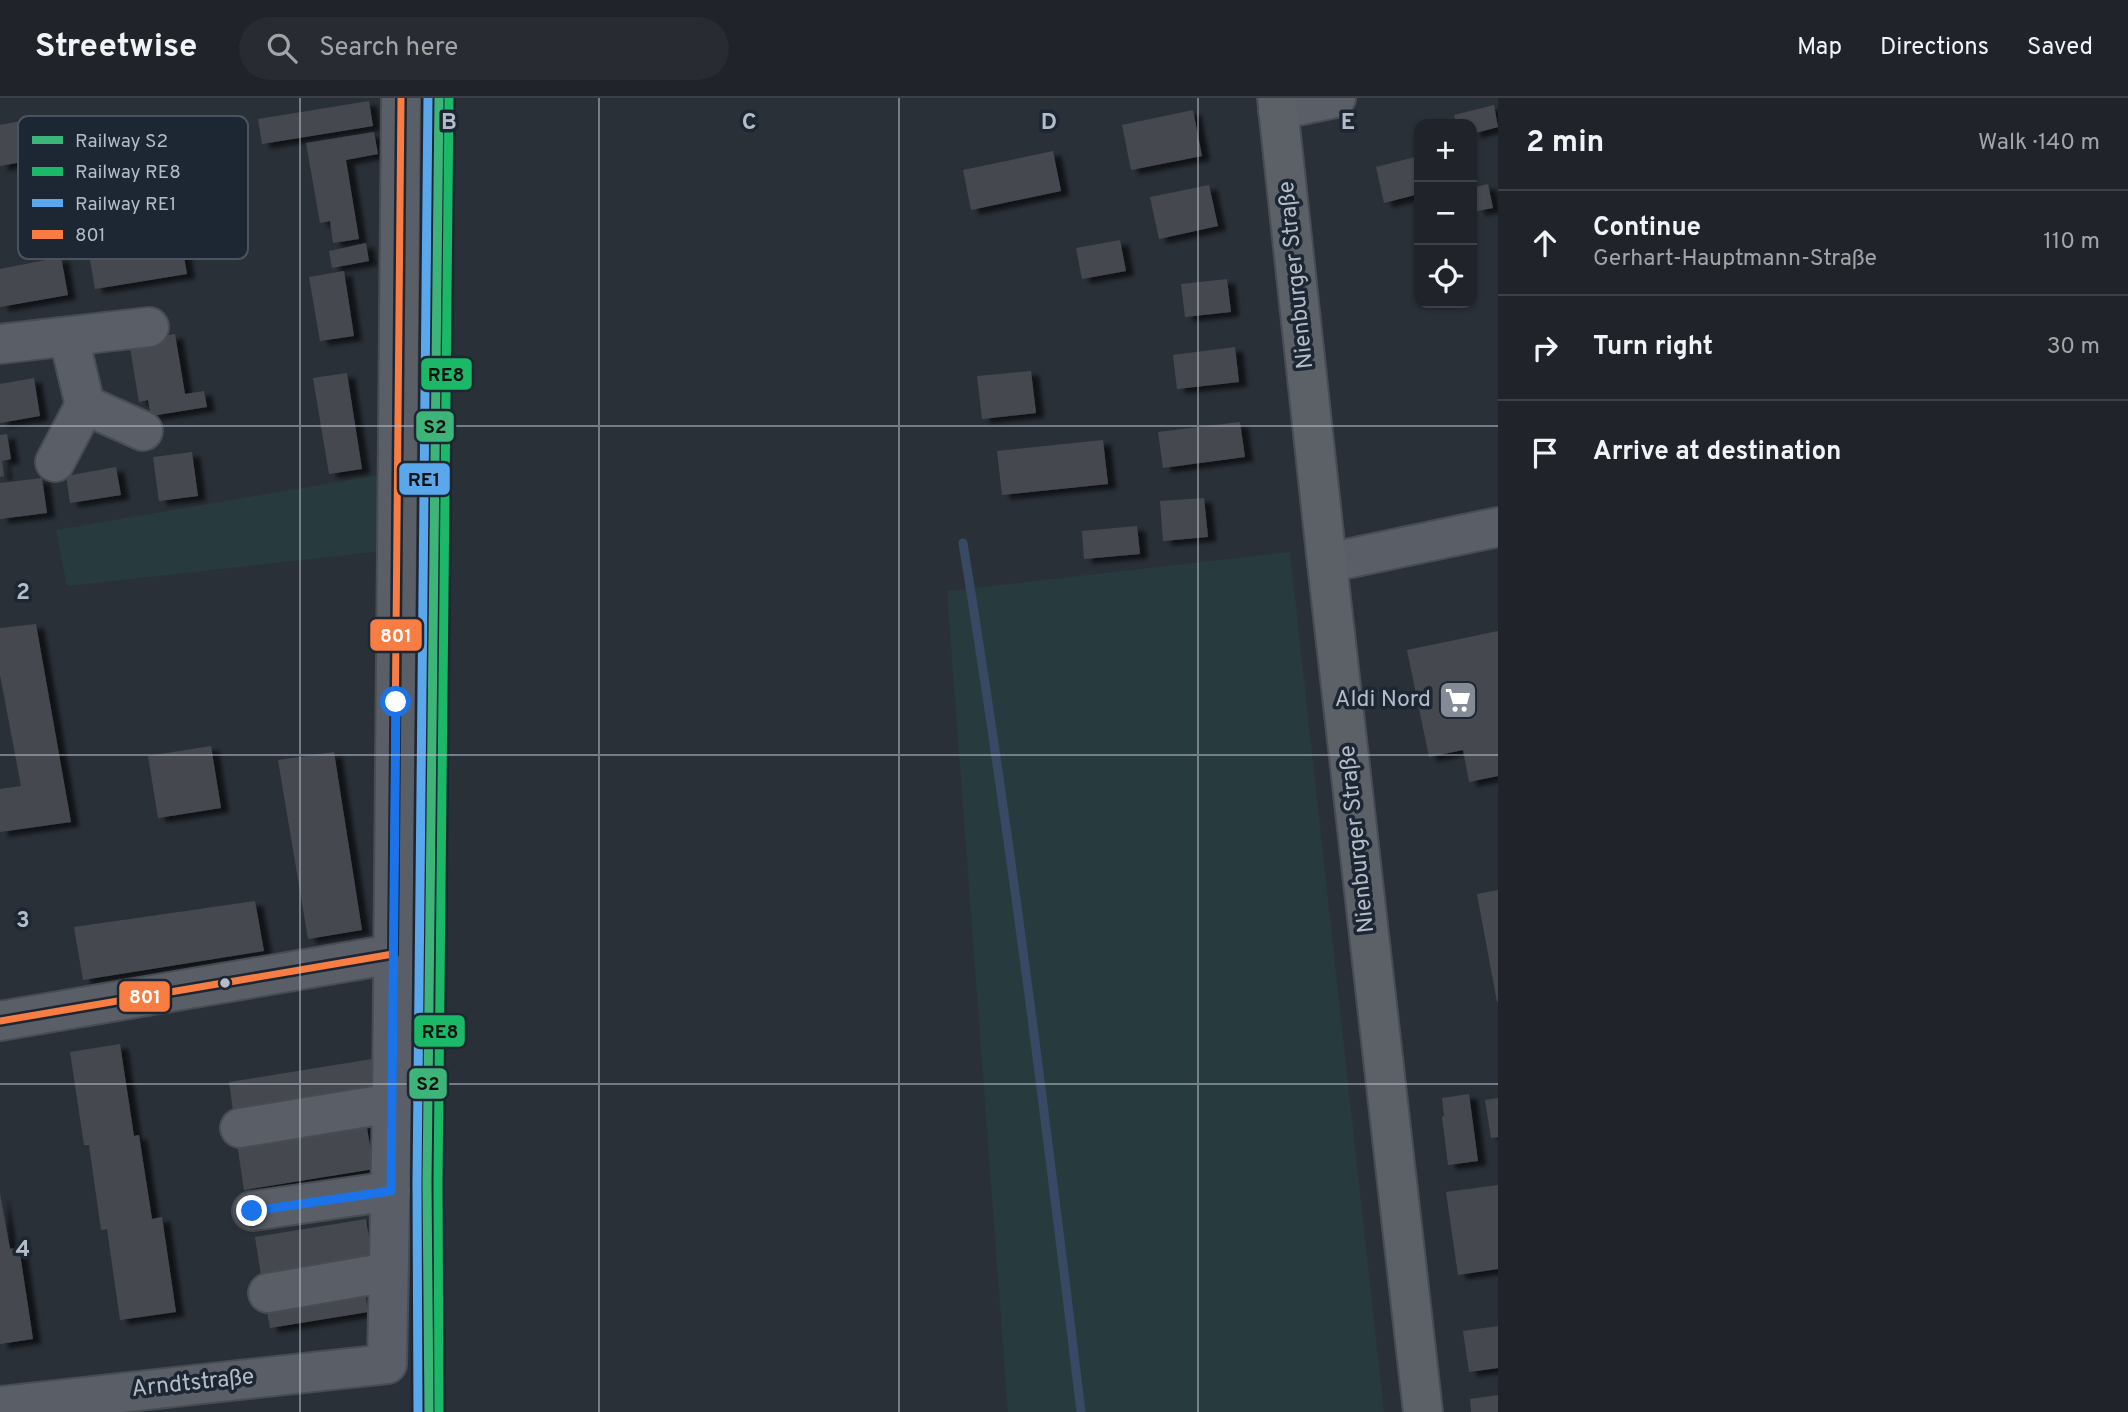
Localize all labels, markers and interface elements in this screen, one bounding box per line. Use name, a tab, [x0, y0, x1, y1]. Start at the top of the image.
search box	[239, 17, 729, 80]
text: Streetwise	[35, 27, 197, 69]
icon: search	[263, 29, 301, 67]
text: Search here	[319, 32, 458, 65]
text: Map	[1797, 33, 1842, 63]
text: Directions	[1880, 33, 1989, 63]
text: Saved	[2027, 33, 2093, 63]
text: B	[441, 109, 457, 138]
text: C	[742, 109, 756, 138]
text: D	[1041, 109, 1057, 138]
text: E	[1341, 109, 1355, 138]
legend	[18, 116, 248, 259]
map controls	[1414, 119, 1477, 308]
button: +	[1414, 119, 1477, 182]
text: 2 min	[1526, 125, 1604, 162]
text: Walk · 140 m	[1978, 129, 2100, 158]
text: Railway S2	[75, 130, 168, 154]
text: Railway RE8	[75, 161, 181, 185]
street label: Nienburger Straße	[1273, 180, 1321, 370]
button: −	[1414, 182, 1477, 245]
text: Railway RE1	[75, 193, 176, 217]
text: Continue	[1593, 212, 1701, 245]
text: 801	[75, 224, 106, 248]
icon: ahead	[1526, 224, 1564, 262]
text: 110 m	[2043, 228, 2100, 257]
button: locate	[1414, 245, 1477, 308]
text: Gerhart-Hauptmann-Straße	[1593, 245, 1877, 274]
icon: right	[1526, 329, 1564, 367]
text: Turn right	[1593, 331, 1713, 364]
text: 30 m	[2047, 333, 2100, 362]
line badge: RE8	[420, 357, 473, 391]
text: RE8	[428, 364, 464, 388]
line badge: S2	[415, 410, 455, 443]
text: S2	[423, 416, 447, 440]
icon: arrive	[1526, 434, 1564, 472]
text: Arrive at destination	[1593, 436, 1841, 469]
line badge: RE1	[398, 462, 451, 496]
text: RE1	[408, 469, 440, 493]
text: 2	[16, 579, 30, 608]
line badge: 801	[369, 618, 423, 652]
text: 801	[380, 625, 412, 649]
supermarket icon: Aldi Nord	[1437, 679, 1479, 721]
route start	[380, 686, 411, 717]
place label: Aldi Nord	[1335, 686, 1431, 715]
street label: Nienburger Straße	[1334, 744, 1382, 934]
text: 3	[16, 907, 30, 936]
unlabelled marker	[218, 976, 232, 990]
line badge: 801	[118, 980, 171, 1013]
text: 801	[129, 986, 161, 1010]
line badge: RE8	[413, 1014, 466, 1048]
text: RE8	[422, 1021, 458, 1045]
line badge: S2	[408, 1067, 448, 1100]
text: S2	[416, 1073, 440, 1097]
route end	[236, 1195, 267, 1226]
text: 4	[16, 1236, 30, 1265]
street label: Arndtstraße	[130, 1363, 256, 1405]

